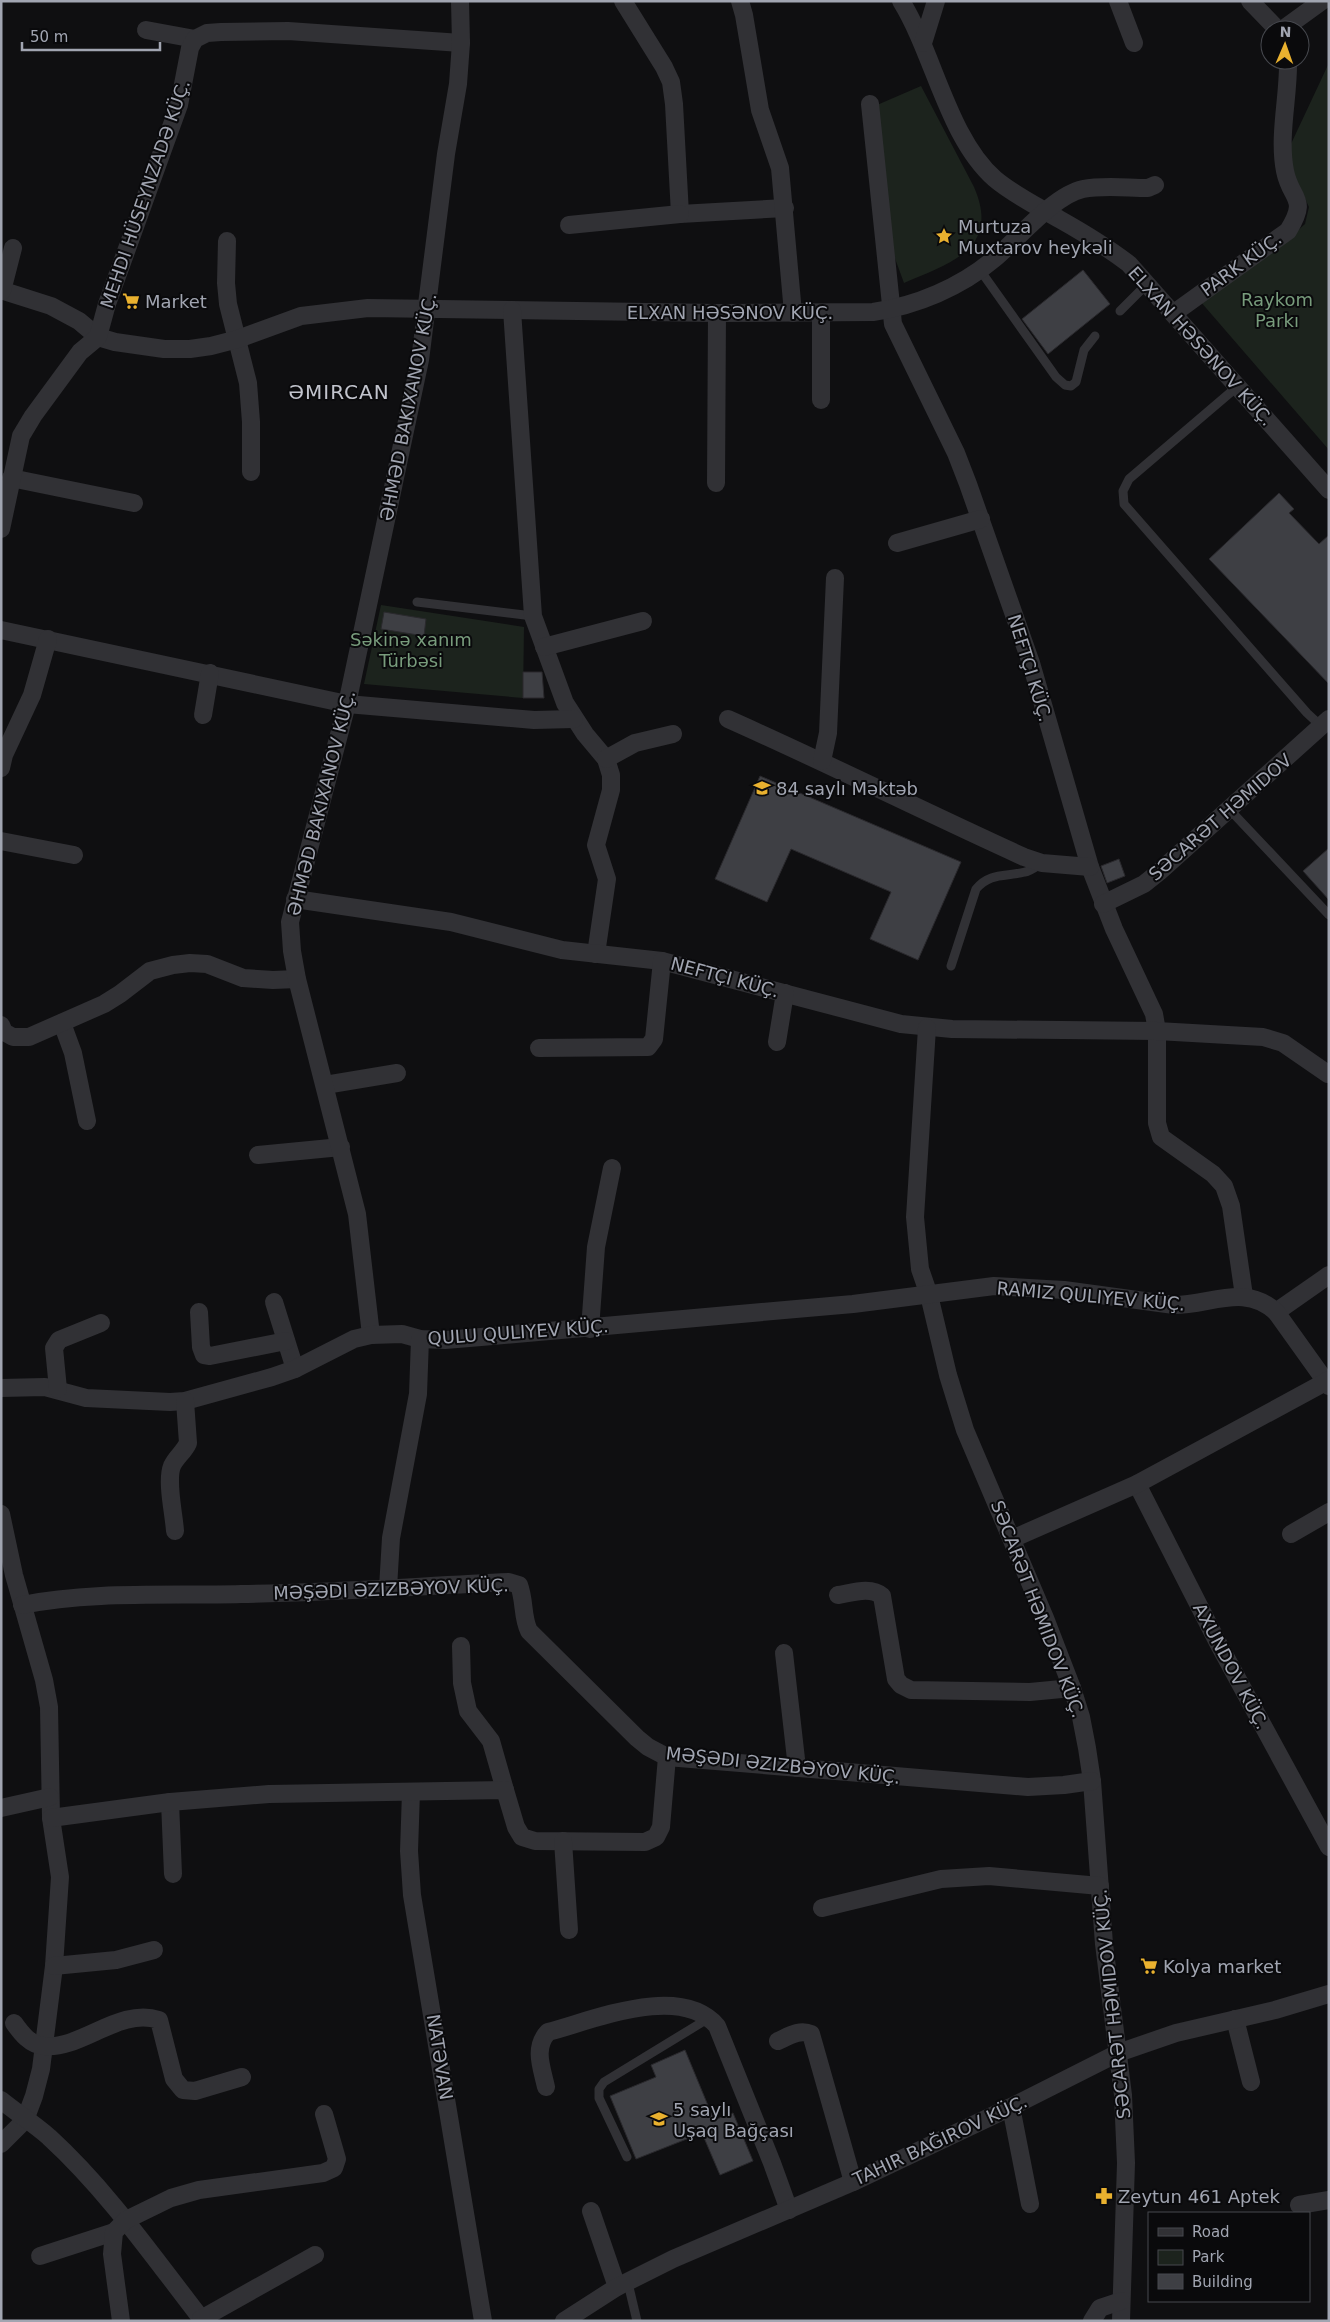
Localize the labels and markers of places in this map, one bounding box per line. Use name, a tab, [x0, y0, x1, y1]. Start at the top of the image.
place label: Murtuza Muxtarov heykəli	[958, 216, 1113, 258]
place icon: Murtuza Muxtarov heykəli	[934, 226, 954, 246]
supermarket icon: Market	[121, 291, 141, 311]
place label: Market	[145, 291, 207, 312]
school or university icon: 84 saylı Məktəb	[752, 778, 772, 798]
place label: 84 saylı Məktəb	[776, 778, 918, 799]
supermarket icon: Kolya market	[1139, 1956, 1159, 1976]
place label: Kolya market	[1163, 1956, 1281, 1977]
place label: 5 saylı Uşaq Bağçası	[673, 2099, 794, 2141]
school or university icon: 5 saylı Uşaq Bağçası	[649, 2109, 669, 2129]
pharmacy icon: Zeytun 461 Aptek	[1094, 2186, 1114, 2206]
place label: Zeytun 461 Aptek	[1118, 2186, 1281, 2207]

